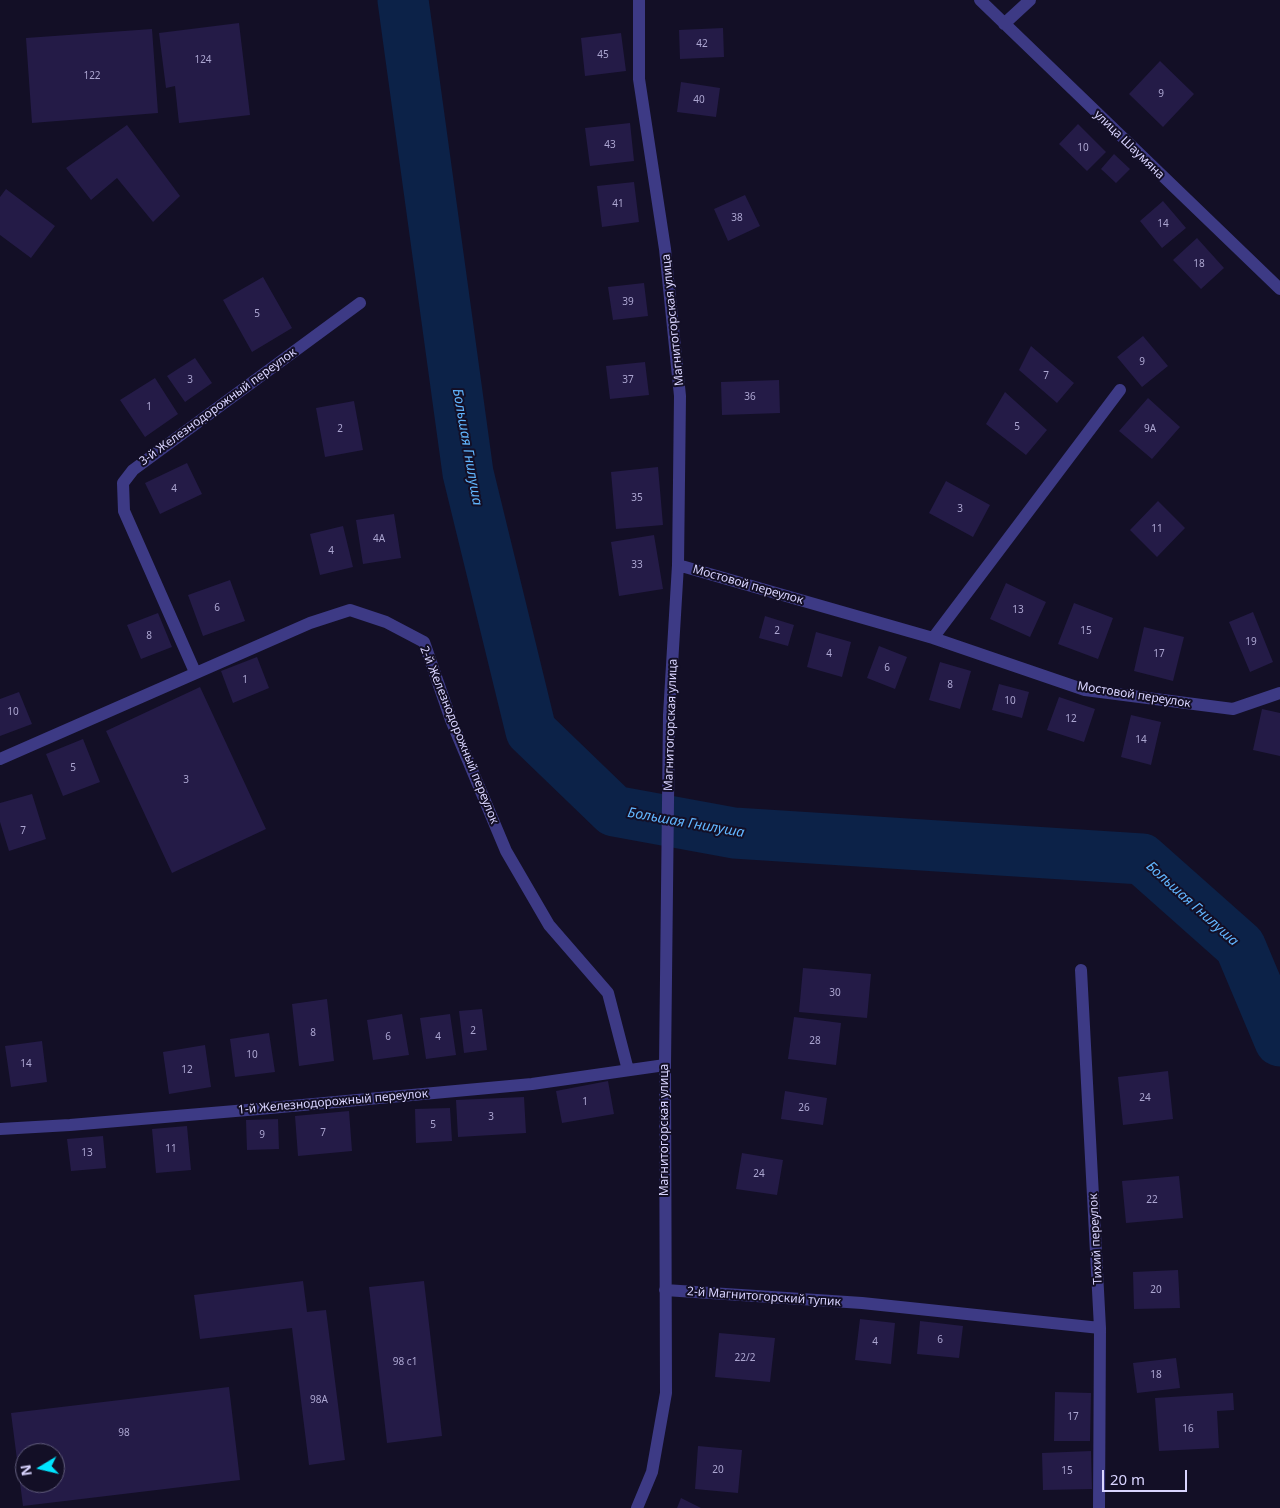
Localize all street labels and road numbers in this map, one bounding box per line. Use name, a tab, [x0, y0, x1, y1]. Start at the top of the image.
street label: улица Шаумяна	[1091, 108, 1167, 182]
street label: Магнитогорская улица	[659, 253, 687, 387]
street label: 3-й Железнодорожный переулок	[137, 345, 299, 469]
street label: Мостовой переулок	[691, 562, 805, 608]
street label: 2-й Железнодорожный переулок	[417, 644, 501, 826]
street label: Магнитогорская улица	[661, 659, 681, 791]
street label: Мостовой переулок	[1076, 679, 1192, 711]
street label: Магнитогорская улица	[658, 1064, 672, 1196]
street label: 1-й Железнодорожный переулок	[237, 1087, 429, 1117]
street label: Тихий переулок	[1086, 1193, 1106, 1285]
street label: 2-й Магнитогорский тупик	[687, 1284, 841, 1310]

